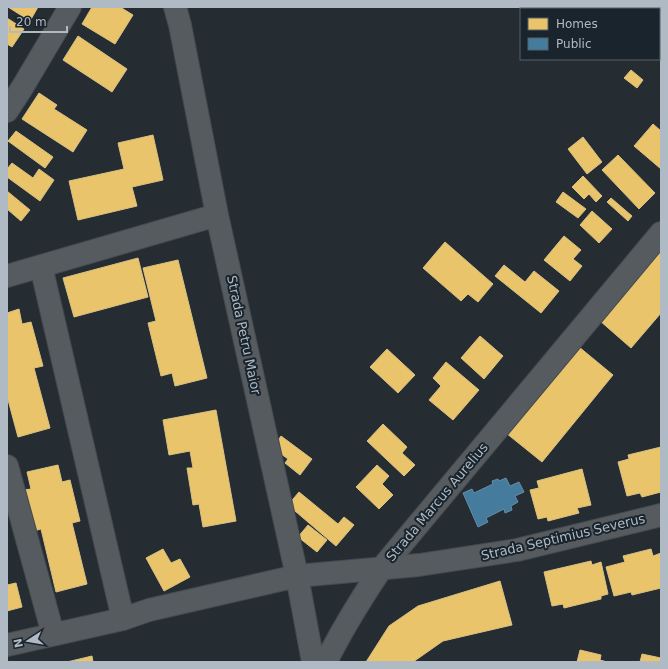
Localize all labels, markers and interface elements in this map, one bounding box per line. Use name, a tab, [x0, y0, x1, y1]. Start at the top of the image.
scale bar	[10, 8, 67, 34]
legend	[520, 8, 660, 60]
text: 20 m	[16, 15, 47, 29]
text: Homes	[556, 17, 598, 31]
text: Public	[556, 37, 592, 51]
street label: Strada Petru Maior	[224, 274, 264, 397]
street label: Strada Marcus Aurelius	[383, 440, 491, 564]
street label: Strada Septimius Severus	[479, 511, 647, 563]
north arrow	[8, 621, 48, 661]
text: N	[11, 637, 26, 649]

